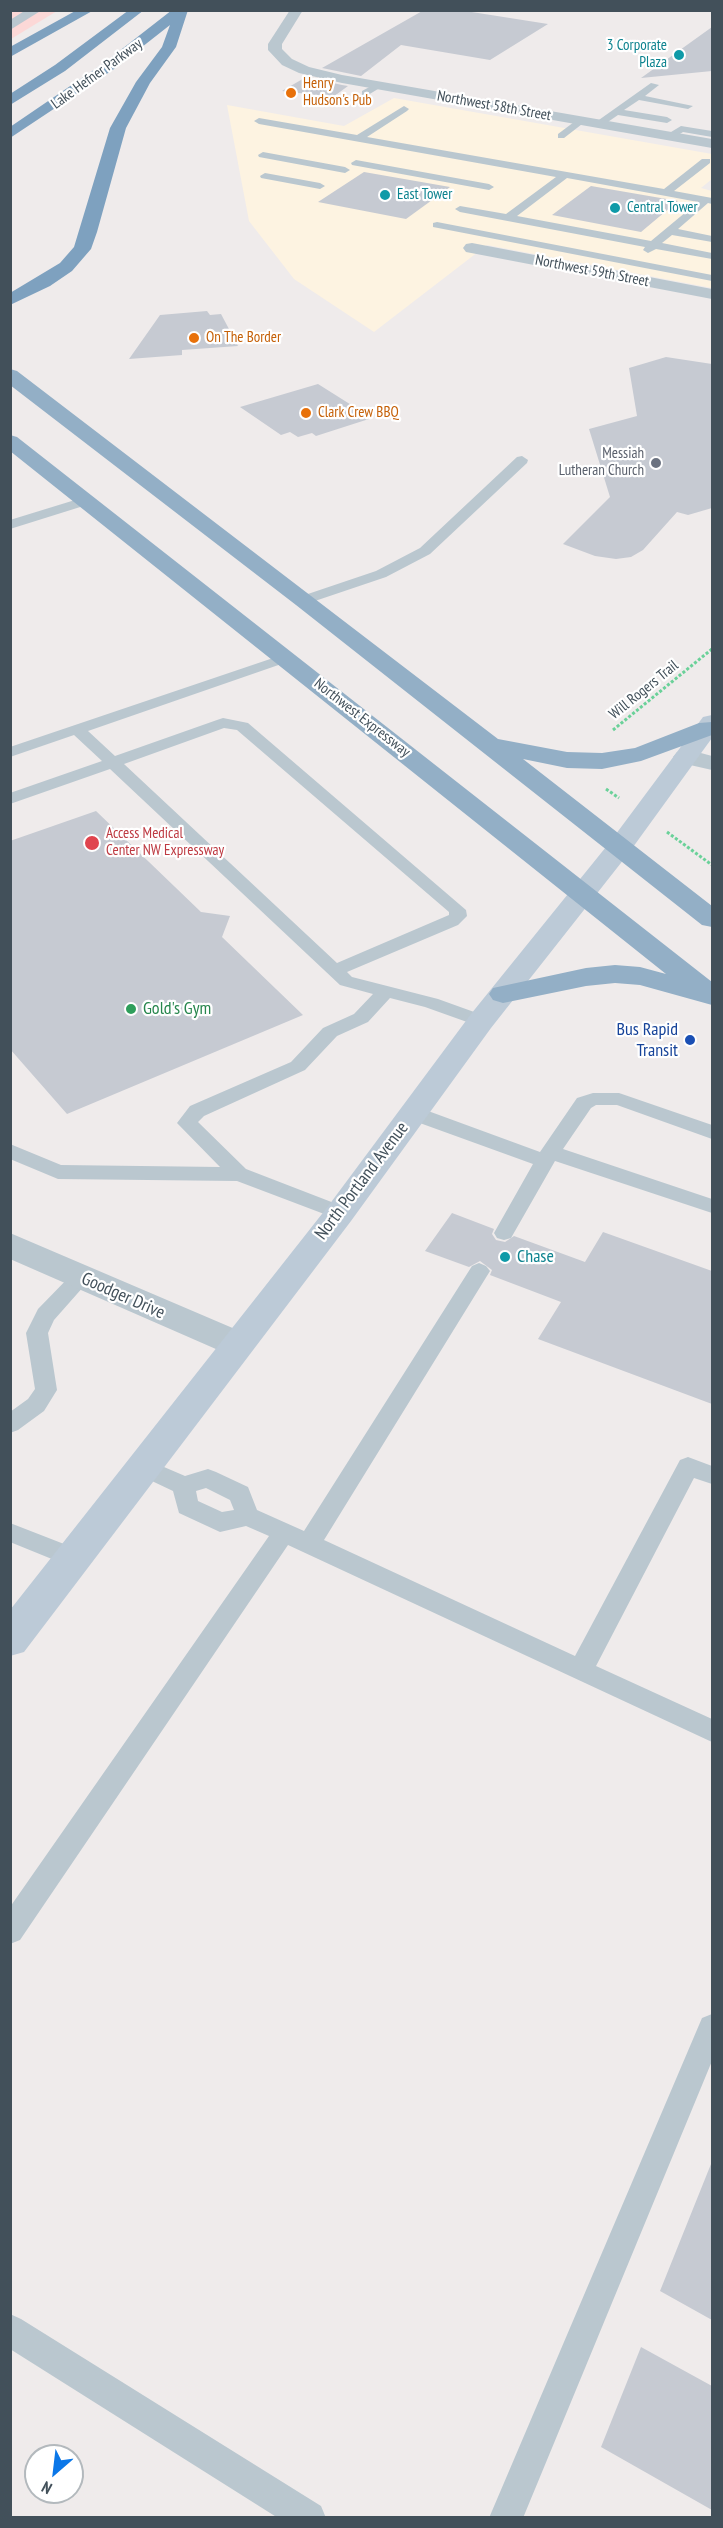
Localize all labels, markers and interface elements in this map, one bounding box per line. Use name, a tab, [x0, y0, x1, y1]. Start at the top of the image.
street label: Lake Hefner Parkway	[48, 35, 146, 113]
place label: 3 Corporate Plaza	[607, 37, 667, 72]
marker: 3 Corporate Plaza	[672, 48, 686, 62]
place label: Henry Hudson's Pub	[303, 75, 372, 110]
marker: Henry Hudson's Pub	[284, 86, 298, 100]
street label: Northwest 58th Street	[436, 87, 552, 125]
place label: East Tower	[397, 186, 452, 204]
marker: East Tower	[378, 188, 392, 202]
place label: Central Tower	[627, 199, 698, 217]
marker: Central Tower	[608, 201, 622, 215]
street label: Northwest 59th Street	[534, 251, 650, 291]
place label: On The Border	[206, 329, 281, 347]
marker: On The Border	[187, 331, 201, 345]
place label: Clark Crew BBQ	[318, 404, 399, 422]
marker: Clark Crew BBQ	[299, 406, 313, 420]
place label: Messiah Lutheran Church	[559, 445, 644, 480]
marker: Messiah Lutheran Church	[649, 456, 663, 470]
street label: Will Rogers Trail	[606, 657, 682, 723]
street label: Northwest Expressway	[310, 675, 414, 761]
place label: Access Medical Center NW Expressway	[106, 825, 224, 860]
marker: Access Medical Center NW Expressway	[83, 834, 101, 852]
place label: Gold's Gym	[143, 998, 211, 1020]
marker: Gold's Gym	[124, 1002, 138, 1016]
place label: Bus Rapid Transit	[616, 1019, 678, 1062]
marker: Bus Rapid Transit	[683, 1033, 697, 1047]
street label: North Portland Avenue	[311, 1118, 413, 1244]
place label: Chase	[517, 1246, 554, 1268]
marker: Chase	[498, 1250, 512, 1264]
street label: Goodger Drive	[78, 1268, 168, 1324]
north arrow	[24, 2444, 84, 2504]
text: N	[38, 2477, 55, 2499]

